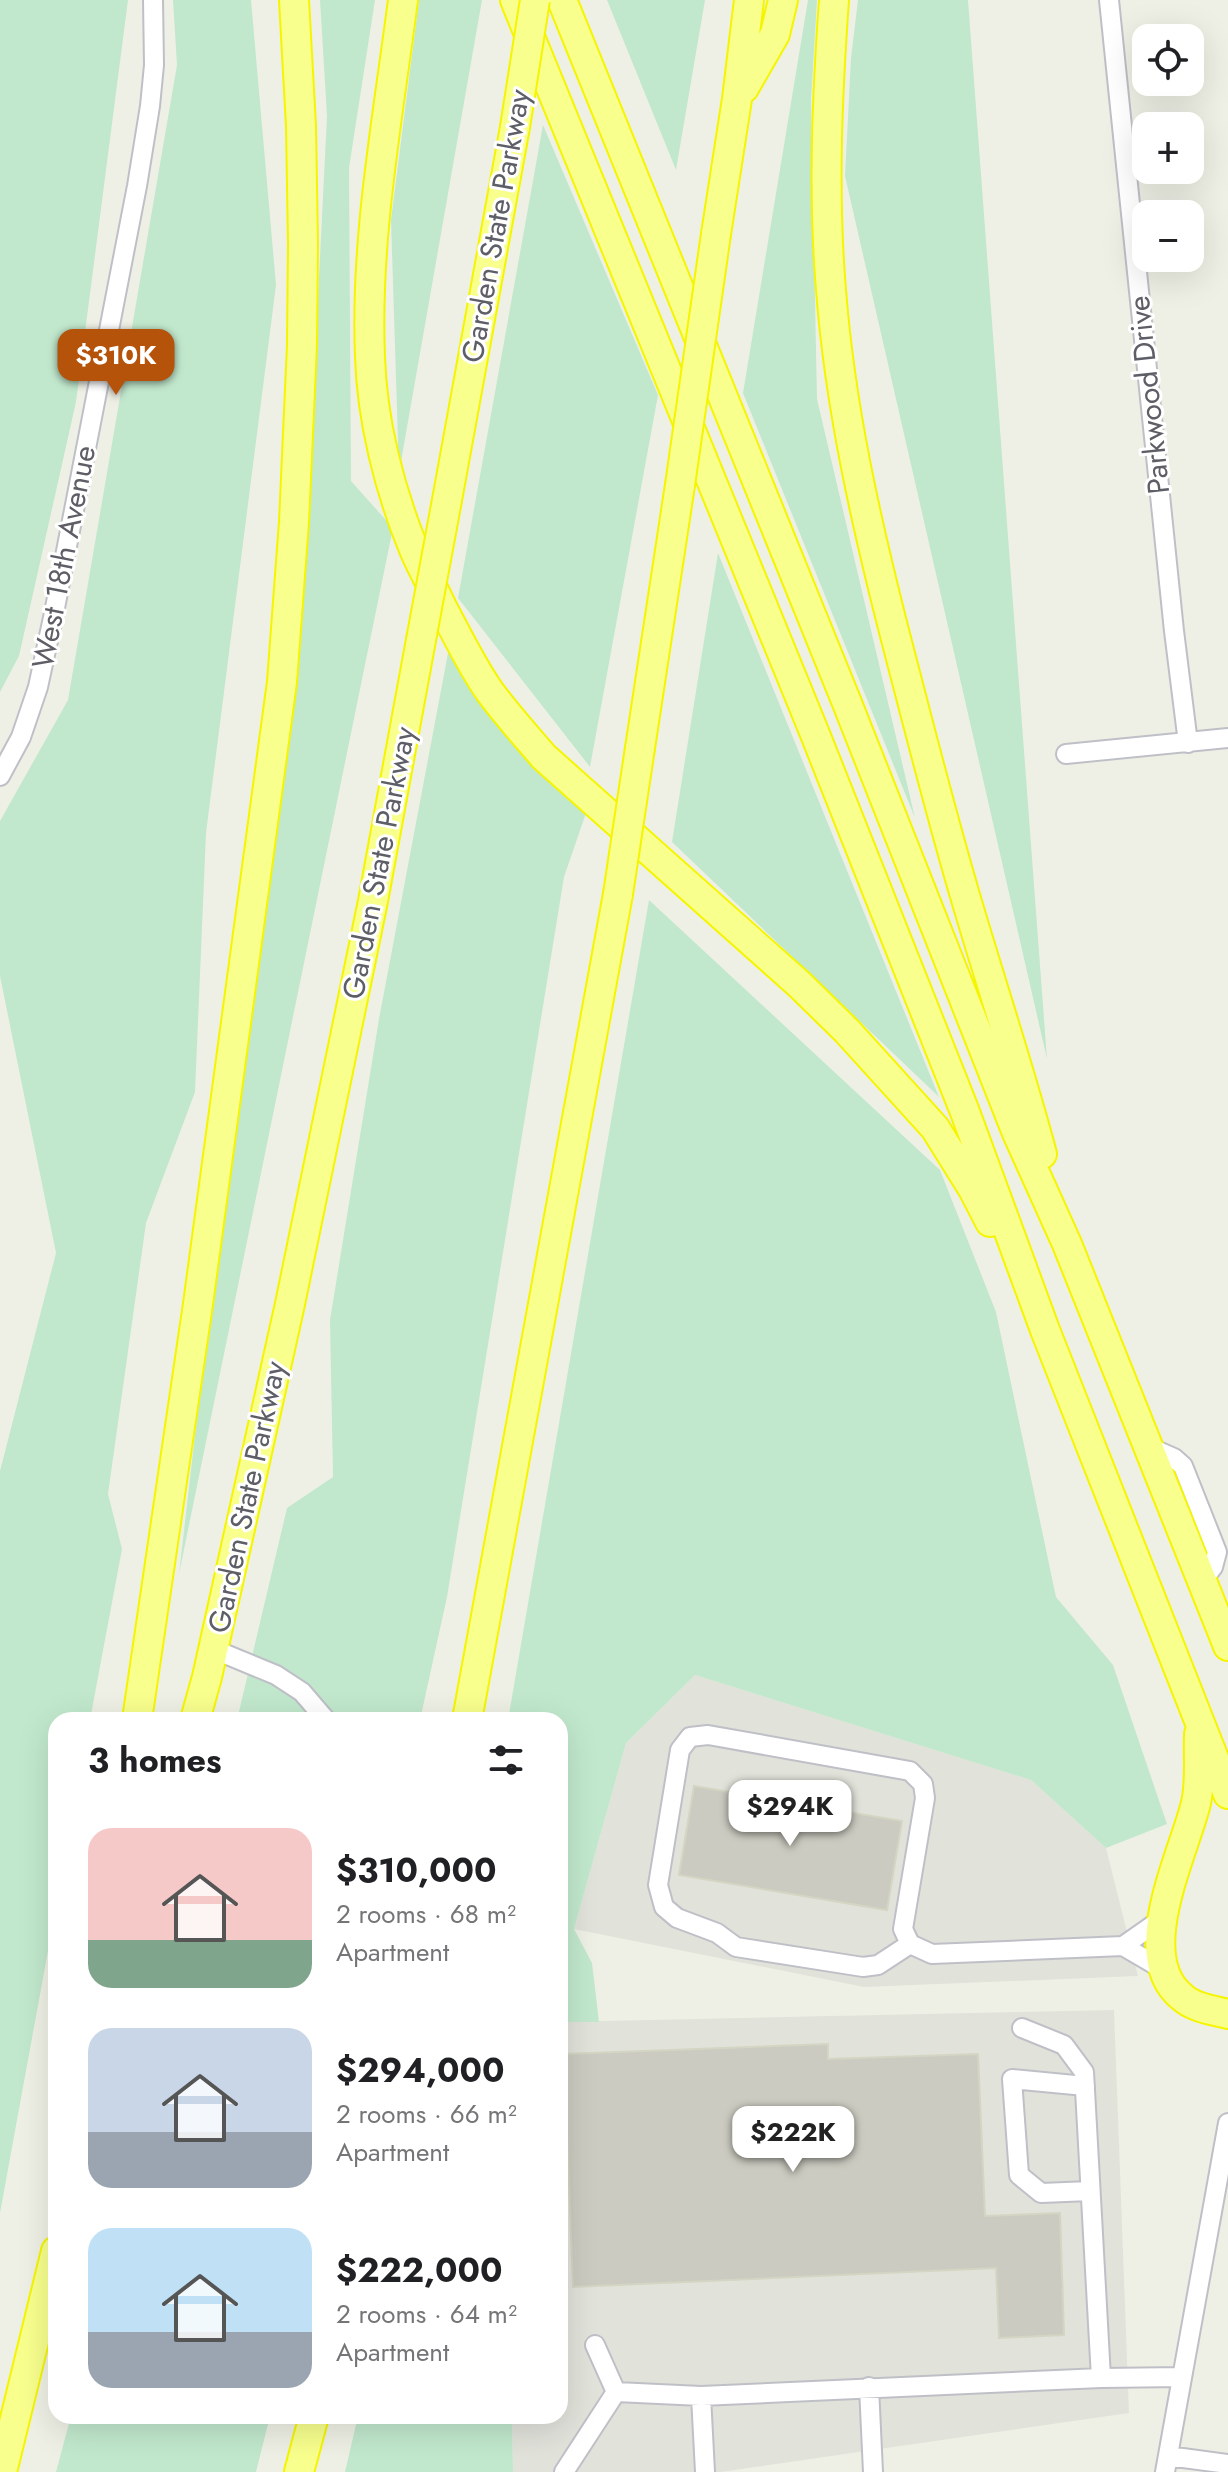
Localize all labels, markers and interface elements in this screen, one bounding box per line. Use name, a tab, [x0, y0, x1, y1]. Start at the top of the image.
map controls	[1132, 24, 1204, 272]
button: locate	[1132, 24, 1204, 96]
street label: Garden State Parkway	[450, 85, 541, 366]
button: +	[1132, 112, 1204, 184]
button: −	[1132, 200, 1204, 272]
street label: Parkwood Drive	[1117, 294, 1180, 496]
pin: $310K	[60, 329, 172, 397]
text: $310K	[76, 336, 156, 374]
street label: West 18th Avenue	[21, 442, 106, 672]
street label: Garden State Parkway	[331, 722, 426, 1003]
street label: Garden State Parkway	[197, 1356, 296, 1637]
text: 3 homes	[88, 1736, 222, 1785]
icon: filters	[484, 1738, 528, 1782]
pin: $294K	[734, 1780, 846, 1848]
text: $294K	[747, 1787, 833, 1825]
text: $310,000	[336, 1846, 497, 1895]
icon: home	[152, 1860, 248, 1956]
text: 2 rooms · 68 m²	[336, 1895, 516, 1933]
text: Apartment	[336, 1933, 449, 1971]
text: $294,000	[336, 2046, 504, 2095]
icon: home	[152, 2060, 248, 2156]
text: 2 rooms · 66 m²	[336, 2095, 517, 2133]
pin: $222K	[737, 2106, 849, 2174]
text: $222K	[750, 2113, 836, 2151]
text: Apartment	[336, 2133, 449, 2171]
text: $222,000	[336, 2246, 503, 2295]
icon: home	[152, 2260, 248, 2356]
text: 2 rooms · 64 m²	[336, 2295, 517, 2333]
text: Apartment	[336, 2333, 449, 2371]

